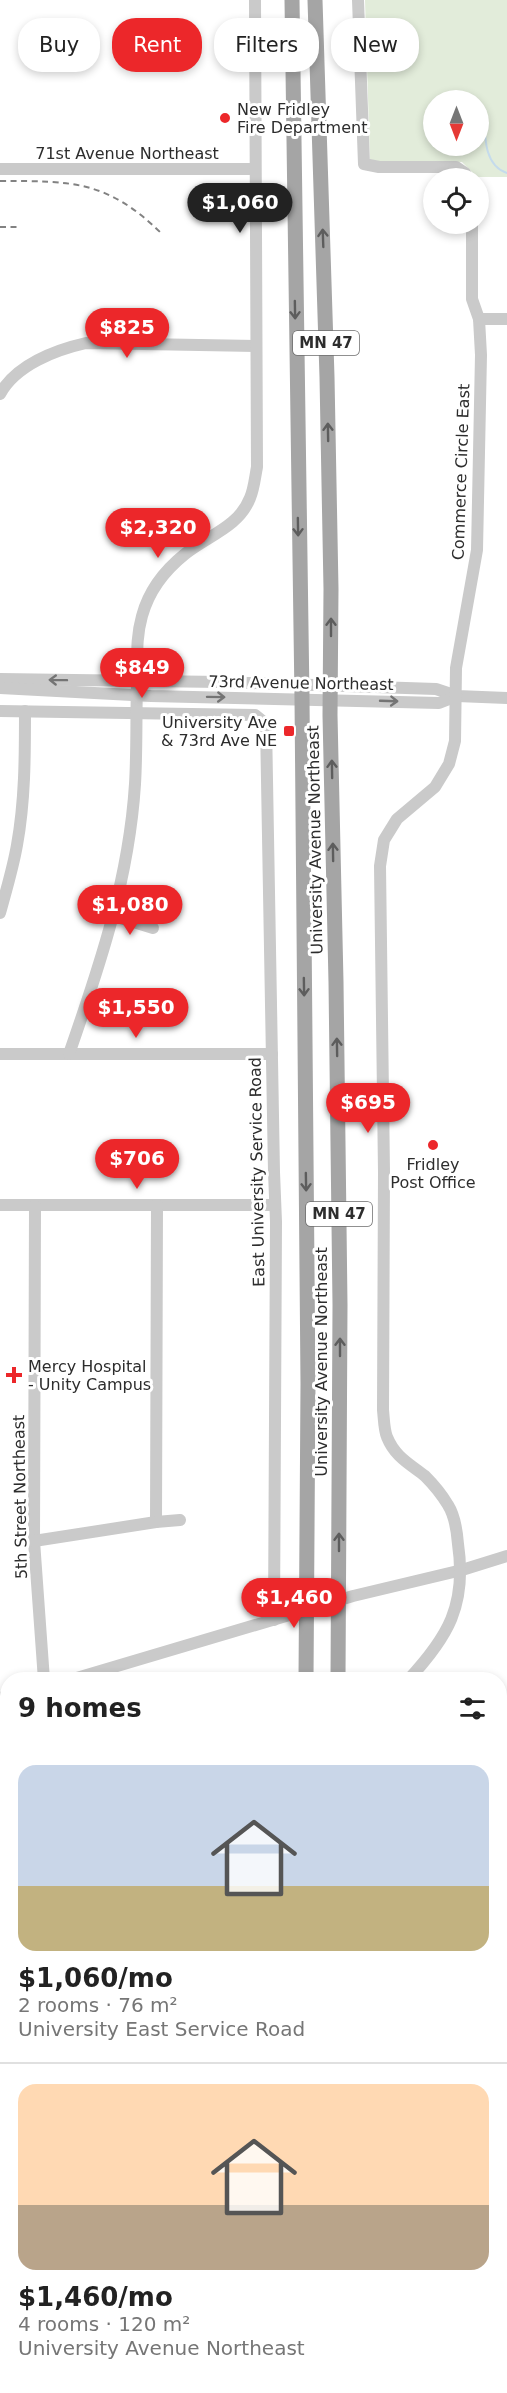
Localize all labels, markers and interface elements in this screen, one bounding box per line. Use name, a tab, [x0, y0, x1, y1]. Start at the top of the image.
chip: Buy	[18, 18, 100, 72]
chip: Rent	[112, 18, 202, 72]
chip: Filters	[214, 18, 319, 72]
chip: New	[331, 18, 419, 72]
north arrow	[423, 90, 489, 156]
map controls	[423, 90, 489, 234]
place label: New Fridley Fire Department	[237, 100, 367, 137]
marker: New Fridley Fire Department	[218, 111, 232, 125]
street label: 71st Avenue Northeast	[35, 144, 219, 163]
button: locate	[423, 168, 489, 234]
pin: $1,060	[191, 183, 289, 234]
text: $1,060	[201, 190, 279, 214]
one-way arrow	[317, 228, 328, 248]
one-way arrow	[289, 300, 301, 320]
pin: $825	[91, 308, 163, 359]
text: $825	[99, 315, 155, 339]
road number: MN 47	[293, 331, 359, 355]
street label: Commerce Circle East	[448, 383, 474, 561]
one-way arrow	[322, 423, 334, 443]
pin: $2,320	[109, 508, 207, 559]
text: $2,320	[119, 515, 197, 539]
one-way arrow	[292, 517, 304, 537]
one-way arrow	[325, 618, 337, 638]
pin: $849	[106, 648, 178, 699]
text: $849	[114, 655, 170, 679]
street label: 73rd Avenue Northeast	[208, 672, 394, 694]
one-way arrow	[48, 674, 68, 685]
one-way arrow	[206, 691, 226, 703]
one-way arrow	[378, 695, 398, 707]
place label: University Ave & 73rd Ave NE	[161, 713, 277, 750]
marker: University Ave & 73rd Ave NE	[282, 724, 296, 738]
street label: University Avenue Northeast	[304, 725, 326, 955]
one-way arrow	[326, 760, 337, 780]
one-way arrow	[328, 843, 339, 863]
pin: $1,080	[81, 885, 179, 936]
text: $1,080	[91, 892, 169, 916]
one-way arrow	[298, 977, 310, 997]
pin: $1,550	[87, 988, 185, 1039]
text: $1,550	[97, 995, 175, 1019]
one-way arrow	[331, 1038, 343, 1058]
street label: East University Service Road	[245, 1057, 269, 1287]
pin: $695	[332, 1083, 404, 1134]
text: $695	[340, 1090, 396, 1114]
marker: Fridley Post Office	[426, 1138, 440, 1152]
pin: $706	[101, 1139, 173, 1190]
text: $706	[109, 1146, 165, 1170]
place label: Fridley Post Office	[390, 1155, 476, 1192]
one-way arrow	[300, 1172, 312, 1192]
road number: MN 47	[306, 1202, 372, 1226]
street label: University Avenue Northeast	[312, 1247, 331, 1477]
one-way arrow	[334, 1338, 346, 1358]
place label: Mercy Hospital - Unity Campus	[28, 1357, 151, 1394]
marker: Mercy Hospital - Unity Campus	[5, 1366, 23, 1384]
street label: 5th Street Northeast	[9, 1415, 31, 1579]
one-way arrow	[333, 1533, 345, 1553]
pin: $1,460	[245, 1578, 343, 1629]
text: $1,460	[255, 1585, 333, 1609]
icon: filters	[456, 1692, 489, 1725]
text: 9 homes	[18, 1693, 142, 1723]
icon: home	[200, 1804, 308, 1912]
text: $1,060/mo	[18, 1963, 173, 1993]
text: 2 rooms · 76 m²	[18, 1993, 178, 2017]
text: University East Service Road	[18, 2017, 305, 2041]
icon: home	[200, 2123, 308, 2231]
text: $1,460/mo	[18, 2282, 173, 2312]
text: 4 rooms · 120 m²	[18, 2312, 190, 2336]
text: University Avenue Northeast	[18, 2336, 305, 2360]

